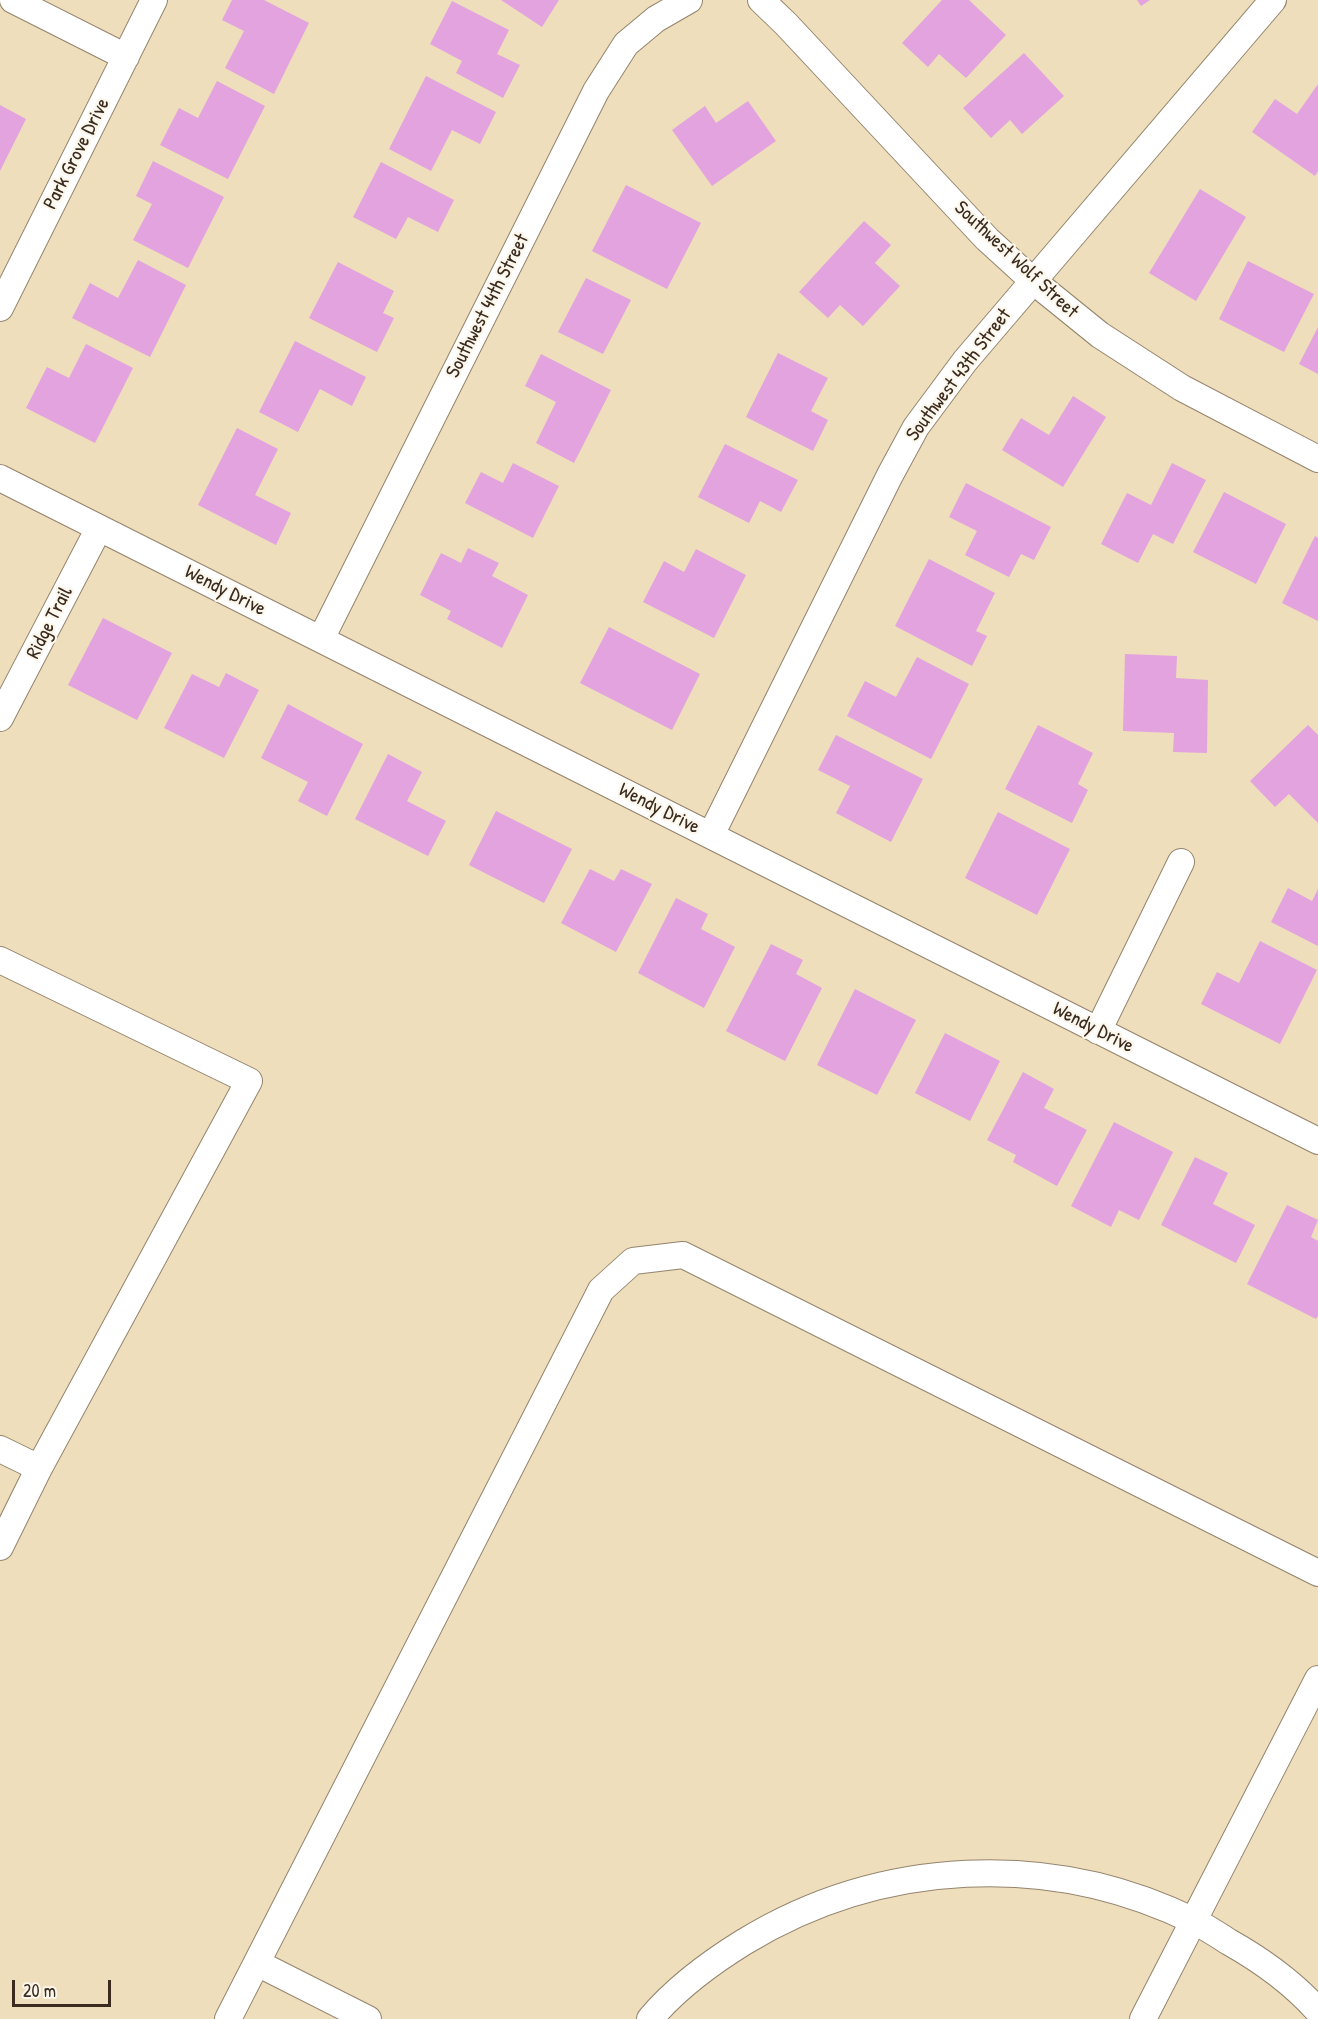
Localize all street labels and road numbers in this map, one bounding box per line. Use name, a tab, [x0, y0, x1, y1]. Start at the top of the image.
street label: Park Grove Drive	[39, 94, 115, 214]
street label: Southwest Wolf Street	[949, 196, 1083, 324]
street label: Southwest 44th Street	[441, 230, 535, 382]
street label: Southwest 43th Street	[901, 304, 1017, 446]
street label: Wendy Drive	[180, 560, 270, 622]
street label: Ridge Trail	[22, 583, 78, 663]
street label: Wendy Drive	[614, 778, 704, 840]
street label: Wendy Drive	[1048, 997, 1138, 1059]

